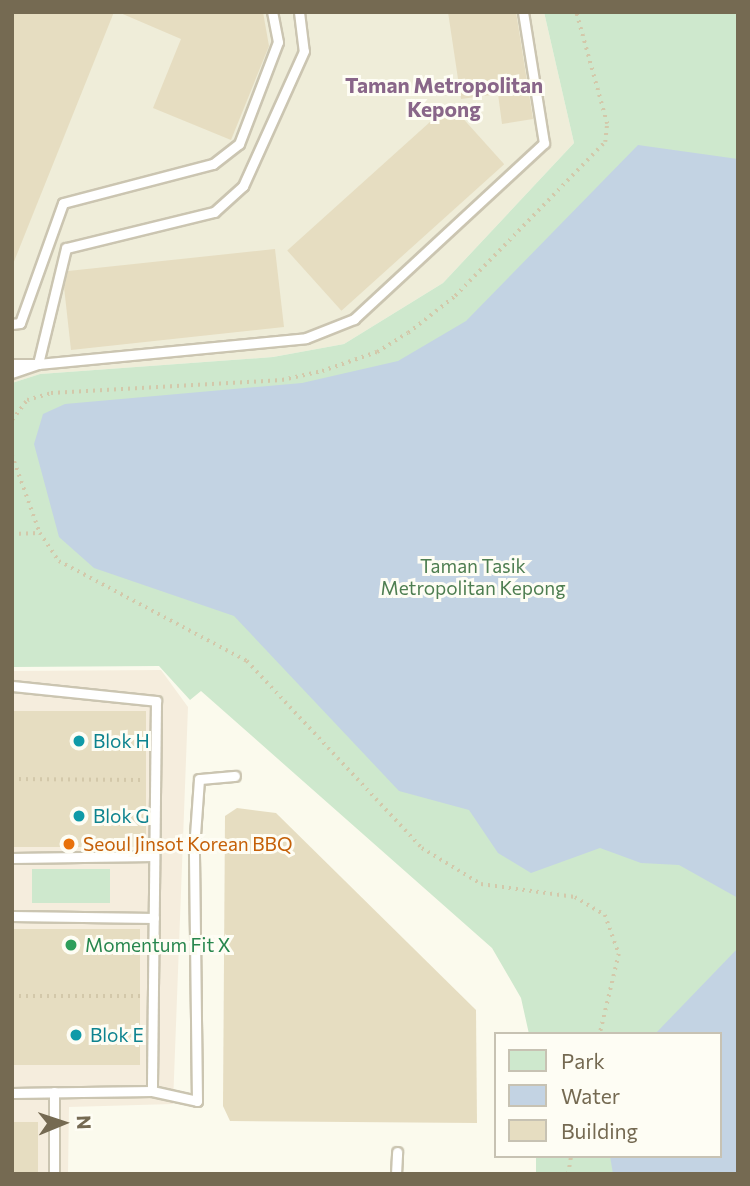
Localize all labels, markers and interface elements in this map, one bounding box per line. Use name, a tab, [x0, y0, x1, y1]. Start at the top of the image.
district label: Taman Metropolitan Kepong	[345, 72, 543, 122]
park label: Taman Tasik Metropolitan Kepong	[381, 555, 565, 599]
place label: Blok H	[93, 730, 150, 752]
marker: Blok H	[71, 733, 87, 749]
place label: Blok G	[93, 805, 149, 827]
marker: Blok G	[71, 808, 87, 824]
place label: Seoul Jinsot Korean BBQ	[83, 833, 292, 855]
marker: Seoul Jinsot Korean BBQ	[61, 836, 77, 852]
place label: Momentum Fit X	[85, 934, 231, 956]
marker: Momentum Fit X	[63, 937, 79, 953]
place label: Blok E	[90, 1024, 144, 1046]
marker: Blok E	[68, 1027, 84, 1043]
legend	[494, 1032, 722, 1158]
text: Park	[561, 1048, 605, 1073]
text: Water	[561, 1083, 620, 1108]
north arrow	[28, 1088, 98, 1158]
text: N	[73, 1115, 96, 1130]
text: Building	[561, 1118, 638, 1143]

